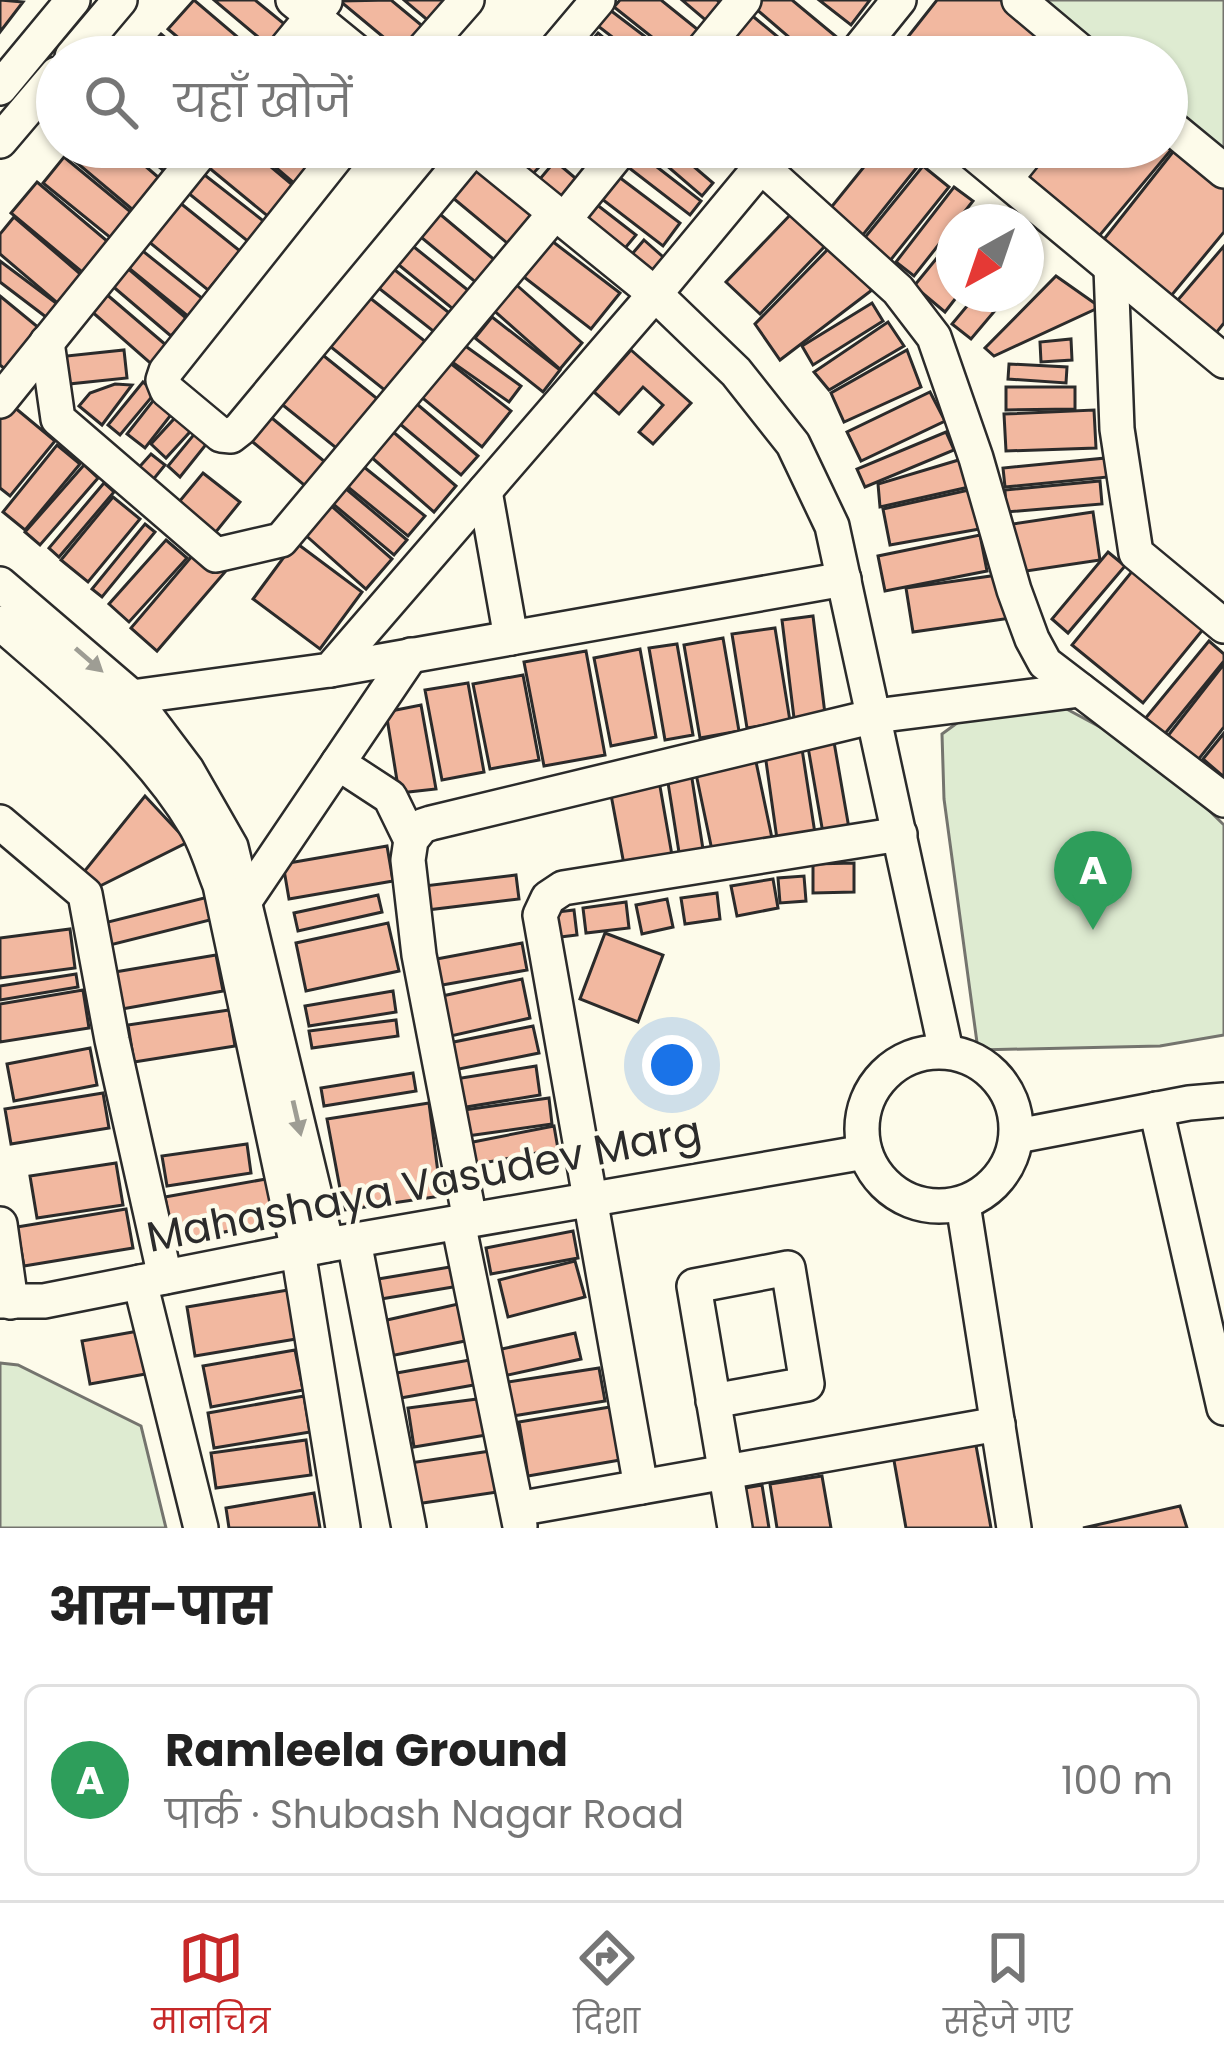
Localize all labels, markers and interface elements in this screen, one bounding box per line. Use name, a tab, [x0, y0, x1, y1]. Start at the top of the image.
search box	[36, 36, 1188, 168]
icon: search	[78, 69, 144, 135]
text: यहाँ खोजें	[174, 70, 352, 133]
north arrow	[936, 204, 1044, 312]
one-way arrow	[74, 646, 104, 672]
pin: A	[1054, 831, 1132, 930]
your location	[642, 1035, 702, 1095]
one-way arrow	[288, 1099, 307, 1136]
street label: Mahashaya Vasudev Marg	[142, 1101, 706, 1267]
text: आस-पास	[48, 1570, 272, 1642]
text: Ramleela Ground	[165, 1719, 568, 1782]
text: A	[76, 1753, 104, 1808]
text: 100 m	[1061, 1753, 1173, 1808]
text: पार्क · Shubash Nagar Road	[165, 1787, 684, 1842]
tab: मानचित्र	[152, 1925, 270, 2047]
tab: दिशा	[574, 1925, 640, 2047]
tab: सहेजे गए	[943, 1925, 1072, 2047]

